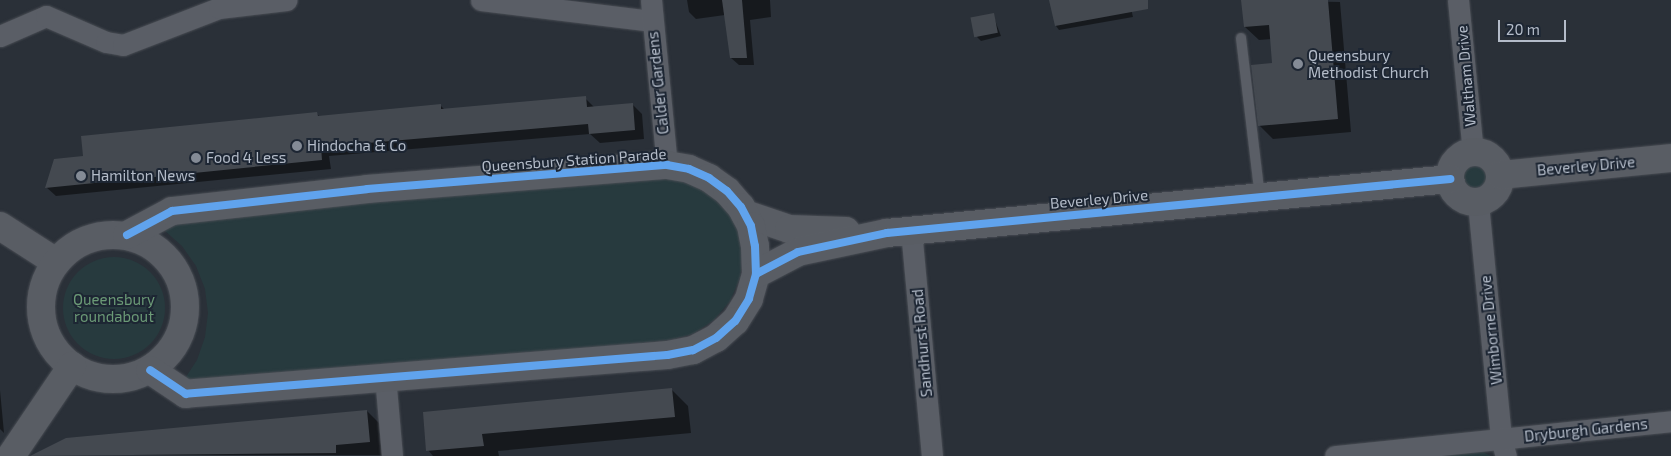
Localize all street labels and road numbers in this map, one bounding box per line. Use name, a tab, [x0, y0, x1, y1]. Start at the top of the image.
street label: Waltham Drive	[1453, 25, 1479, 127]
street label: Calder Gardens	[644, 30, 672, 136]
street label: Queensbury Station Parade	[481, 145, 667, 175]
street label: Beverley Drive	[1536, 153, 1636, 179]
street label: Beverley Drive	[1049, 186, 1149, 212]
street label: Wimborne Drive	[1476, 274, 1506, 386]
street label: Sandhurst Road	[908, 288, 936, 398]
street label: Dryburgh Gardens	[1523, 415, 1649, 445]

